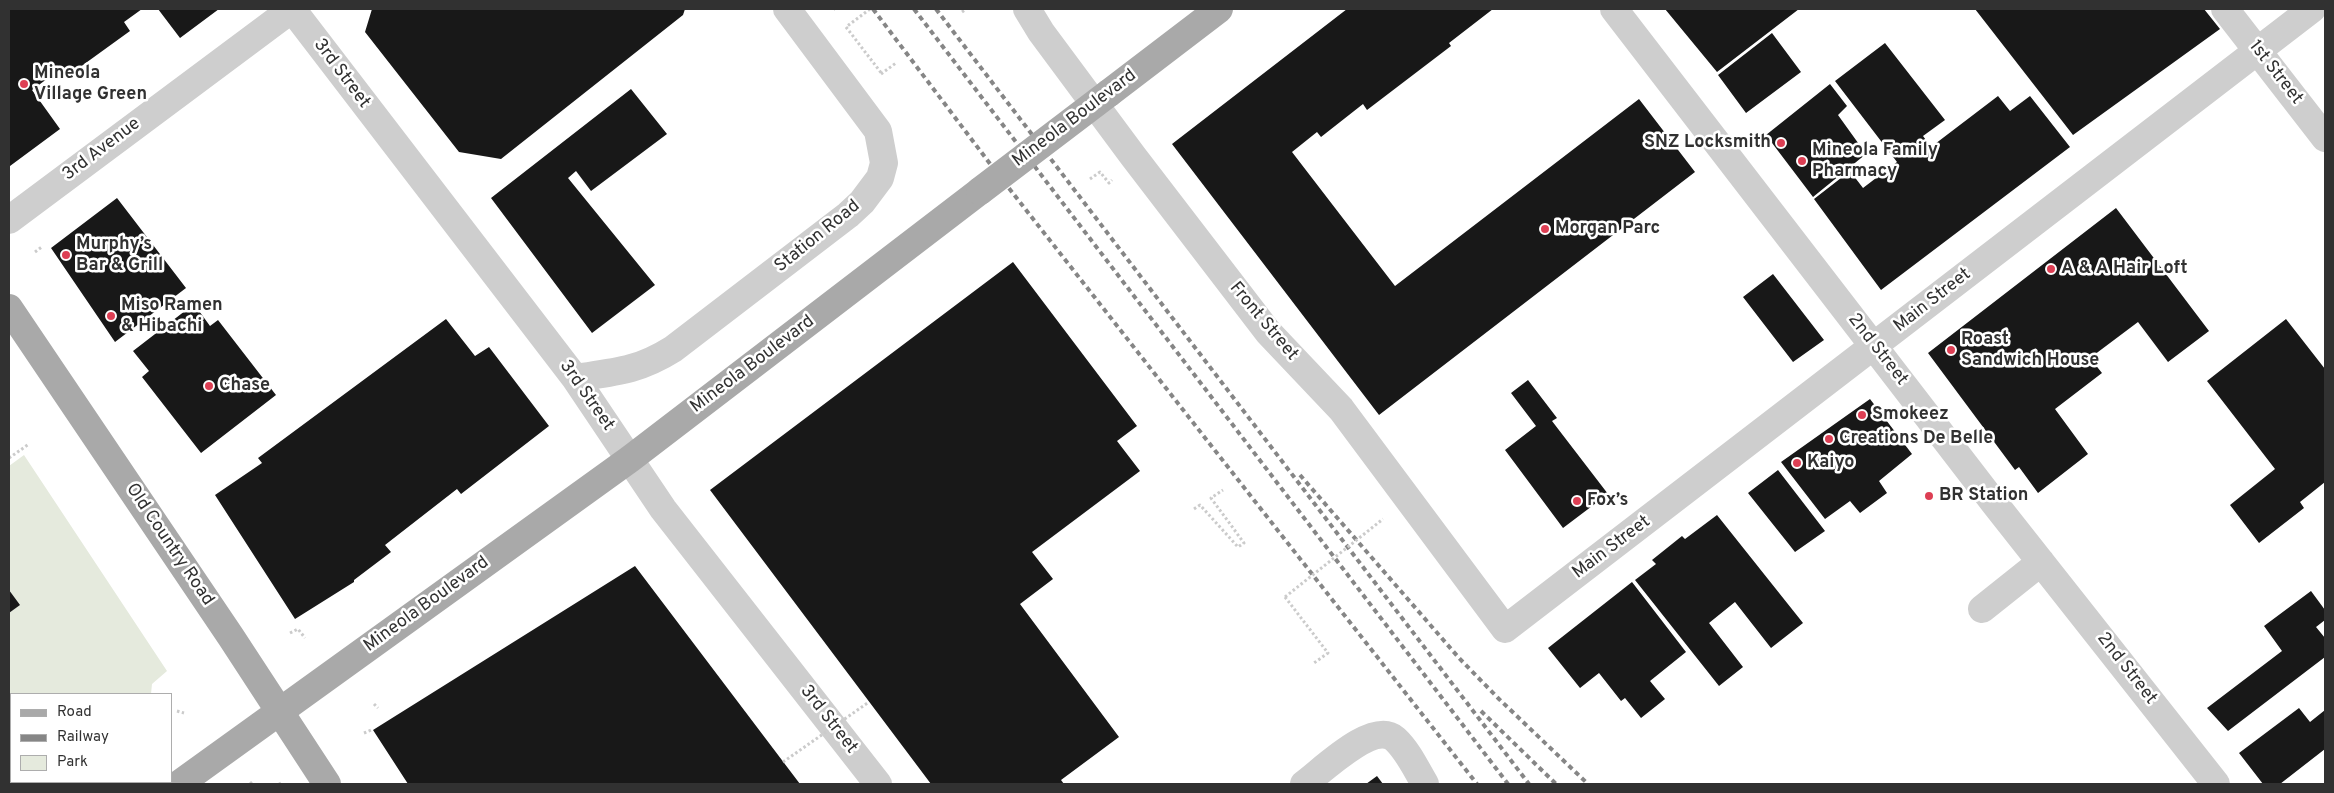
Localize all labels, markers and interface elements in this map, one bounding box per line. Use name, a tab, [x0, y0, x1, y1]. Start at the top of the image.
street label: 3rd Street	[308, 35, 374, 113]
street label: 1st Street	[2243, 37, 2307, 109]
place label: Mineola Village Green	[34, 63, 147, 106]
street label: Mineola Boulevard	[1009, 65, 1141, 173]
marker: Mineola Village Green	[18, 78, 30, 90]
street label: 3rd Avenue	[59, 114, 145, 186]
place label: SNZ Locksmith	[1644, 132, 1771, 154]
marker: SNZ Locksmith	[1775, 137, 1787, 149]
place label: Mineola Family Pharmacy	[1812, 140, 1938, 182]
marker: Mineola Family Pharmacy	[1796, 155, 1808, 167]
street label: Station Road	[771, 196, 865, 278]
place label: Morgan Parc	[1555, 218, 1660, 240]
marker: Morgan Parc	[1539, 223, 1551, 235]
place label: Murphy’s Bar & Grill	[76, 234, 163, 276]
marker: Murphy’s Bar & Grill	[60, 249, 72, 261]
place label: A & A Hair Loft	[2061, 258, 2187, 280]
marker: A & A Hair Loft	[2045, 263, 2057, 275]
street label: Main Street	[1890, 264, 1976, 338]
street label: Front Street	[1224, 278, 1302, 366]
place label: Miso Ramen & Hibachi	[121, 295, 223, 338]
marker: Miso Ramen & Hibachi	[105, 310, 117, 322]
street label: 2nd Street	[1842, 310, 1912, 390]
street label: Mineola Boulevard	[687, 311, 819, 419]
place label: Roast Sandwich House	[1961, 329, 2099, 372]
marker: Roast Sandwich House	[1945, 344, 1957, 356]
street label: 3rd Street	[554, 357, 618, 435]
place label: Chase	[219, 375, 270, 397]
marker: Chase	[203, 380, 215, 392]
place label: Smokeez	[1872, 404, 1949, 426]
marker: Smokeez	[1856, 409, 1868, 421]
place label: Creations De Belle	[1839, 428, 1993, 450]
marker: Creations De Belle	[1823, 433, 1835, 445]
place label: Kaiyo	[1807, 452, 1855, 474]
marker: Kaiyo	[1791, 457, 1803, 469]
street label: Old Country Road	[120, 480, 218, 610]
place label: BR Station	[1939, 485, 2028, 507]
place label: Fox’s	[1587, 490, 1628, 512]
marker: BR Station	[1923, 490, 1935, 502]
marker: Fox’s	[1571, 495, 1583, 507]
street label: Main Street	[1569, 512, 1655, 584]
street label: Mineola Boulevard	[360, 552, 494, 658]
street label: 2nd Street	[2091, 629, 2161, 709]
street label: 3rd Street	[794, 681, 862, 759]
legend	[10, 693, 172, 783]
text: Road	[57, 703, 92, 722]
text: Railway	[57, 728, 109, 747]
text: Park	[57, 753, 88, 772]

